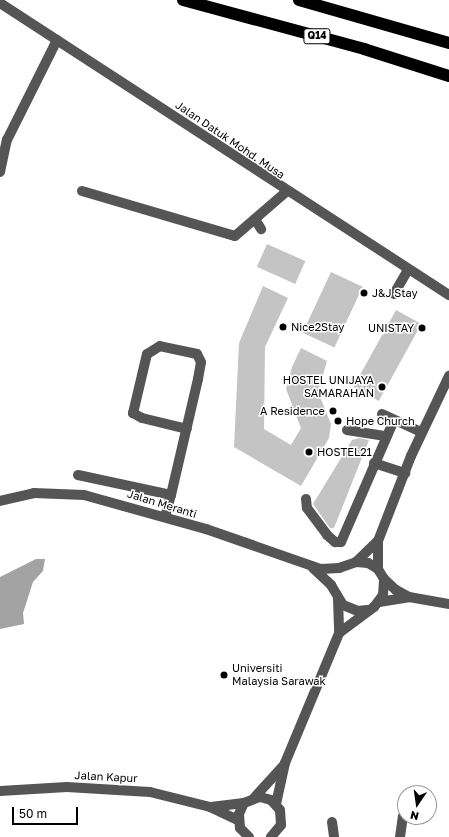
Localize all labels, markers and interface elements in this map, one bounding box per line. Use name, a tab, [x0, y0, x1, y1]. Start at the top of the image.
road number: Q14	[303, 28, 331, 44]
street label: Jalan Datuk Mohd. Musa	[173, 98, 287, 182]
place label: J&J Stay	[372, 286, 418, 300]
marker: J&J Stay	[359, 288, 369, 298]
place label: Nice2Stay	[291, 320, 344, 334]
place label: UNISTAY	[368, 321, 414, 335]
marker: Nice2Stay	[278, 322, 288, 332]
marker: UNISTAY	[417, 323, 427, 333]
place label: HOSTEL UNIJAYA SAMARAHAN	[283, 374, 374, 400]
marker: HOSTEL UNIJAYA SAMARAHAN	[377, 382, 387, 392]
place label: A Residence	[260, 404, 325, 418]
marker: A Residence	[328, 406, 338, 416]
place label: Hope Church	[346, 414, 415, 428]
marker: Hope Church	[333, 416, 343, 426]
place label: HOSTEL21	[317, 445, 372, 459]
marker: HOSTEL21	[304, 447, 314, 457]
street label: Jalan Meranti	[126, 487, 198, 521]
place label: Universiti Malaysia Sarawak	[232, 662, 326, 688]
marker: Universiti Malaysia Sarawak	[219, 670, 229, 680]
street label: Jalan Kapur	[74, 769, 138, 785]
north arrow	[397, 785, 437, 825]
scale bar	[14, 799, 80, 825]
text: 50 m	[19, 806, 47, 821]
text: N	[409, 809, 420, 823]

